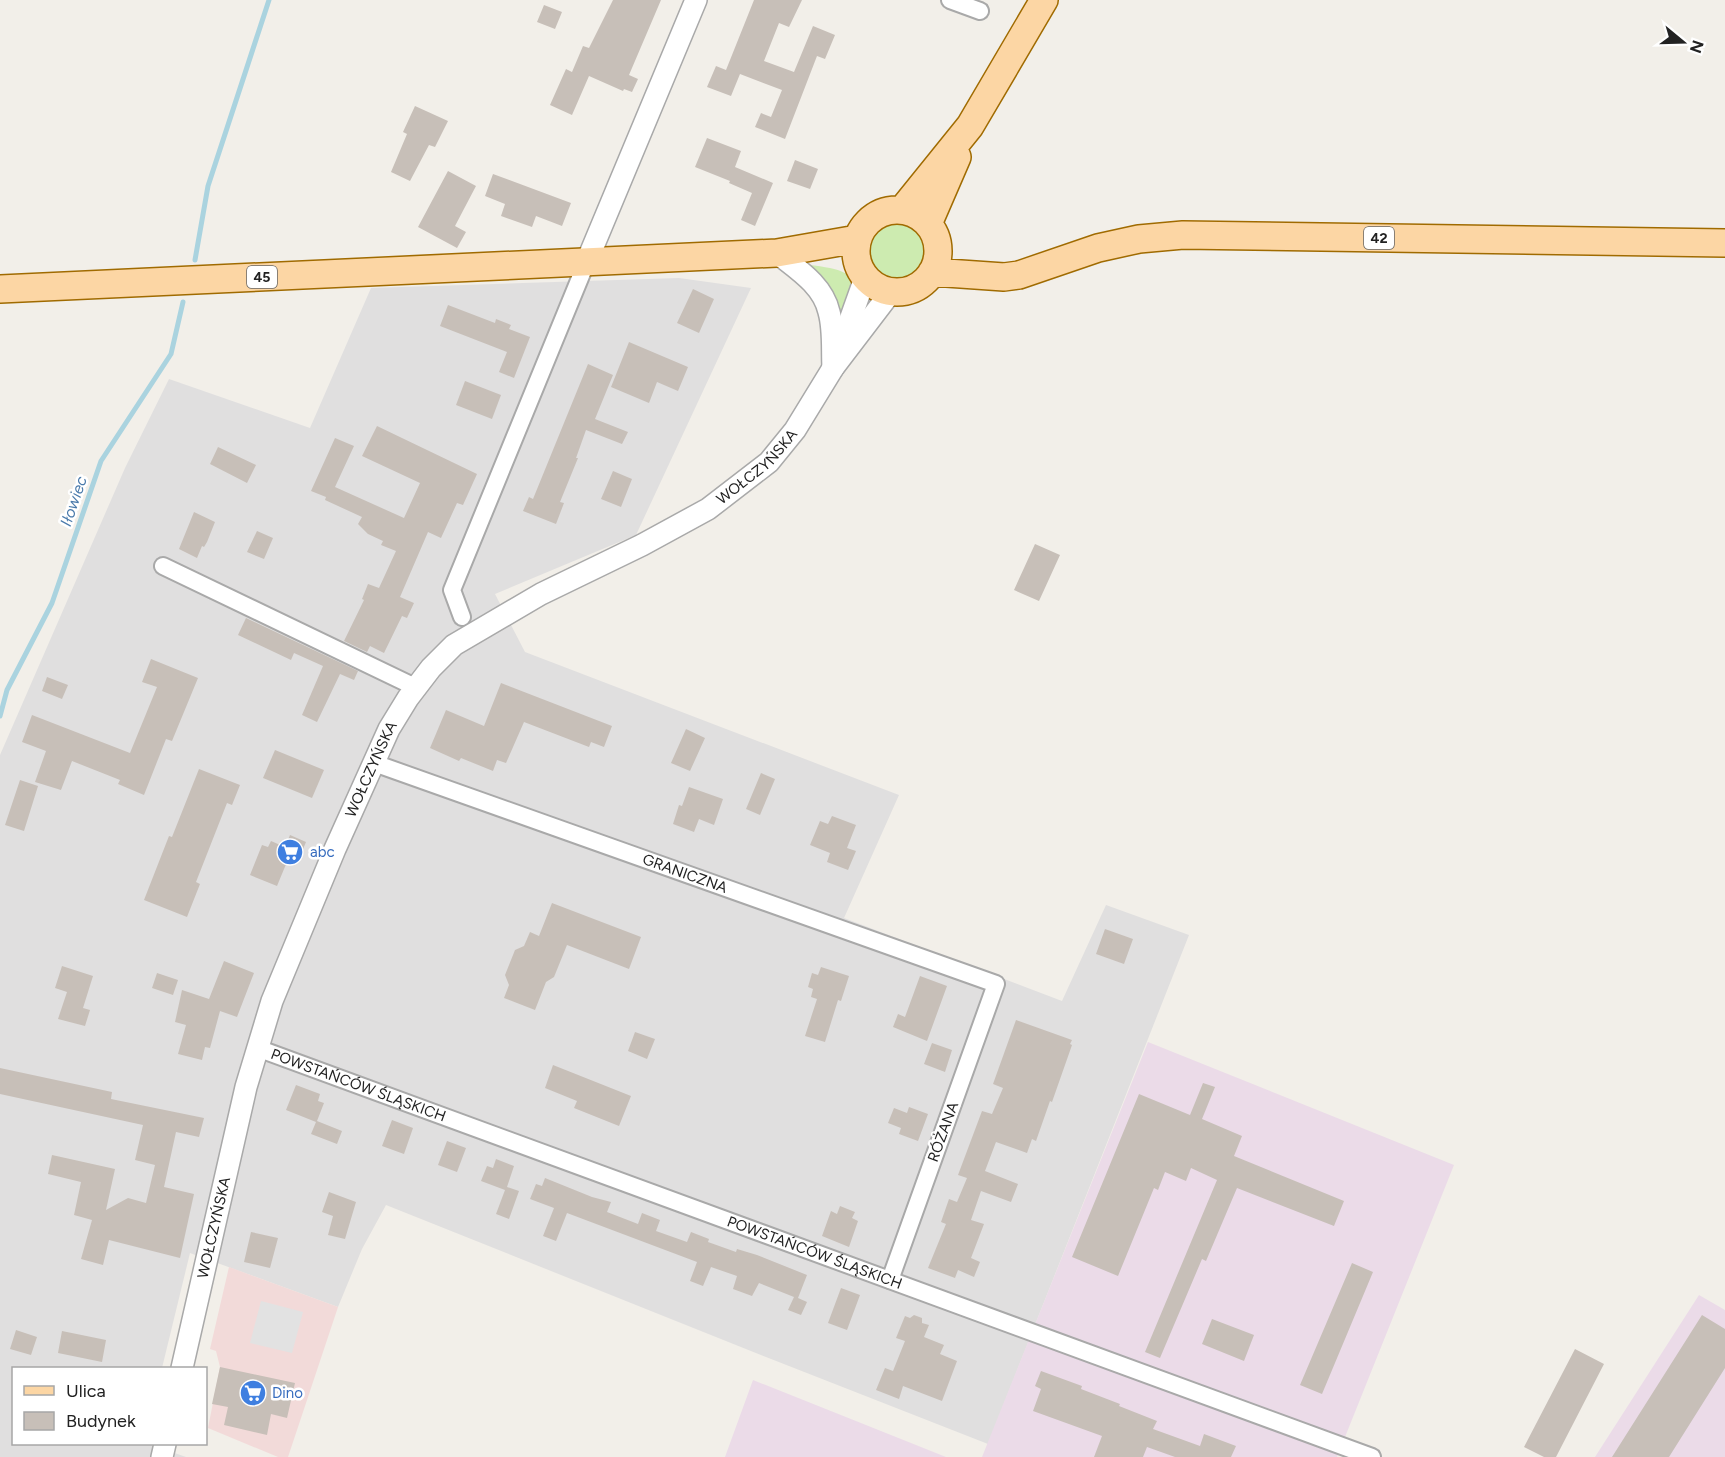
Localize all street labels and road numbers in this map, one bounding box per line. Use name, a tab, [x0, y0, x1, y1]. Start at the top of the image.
road number: 42	[1364, 227, 1394, 249]
road number: 45	[247, 266, 277, 288]
street label: WOŁCZYŃSKA	[713, 426, 801, 508]
street label: WOŁCZYŃSKA	[341, 718, 401, 820]
street label: GRANICZNA	[640, 850, 730, 897]
street label: POWSTAŃCÓW ŚLĄSKICH	[268, 1045, 448, 1126]
street label: RÓŻANA	[924, 1100, 962, 1164]
street label: WOŁCZYŃSKA	[194, 1175, 234, 1280]
street label: POWSTAŃCÓW ŚLĄSKICH	[725, 1212, 905, 1293]

